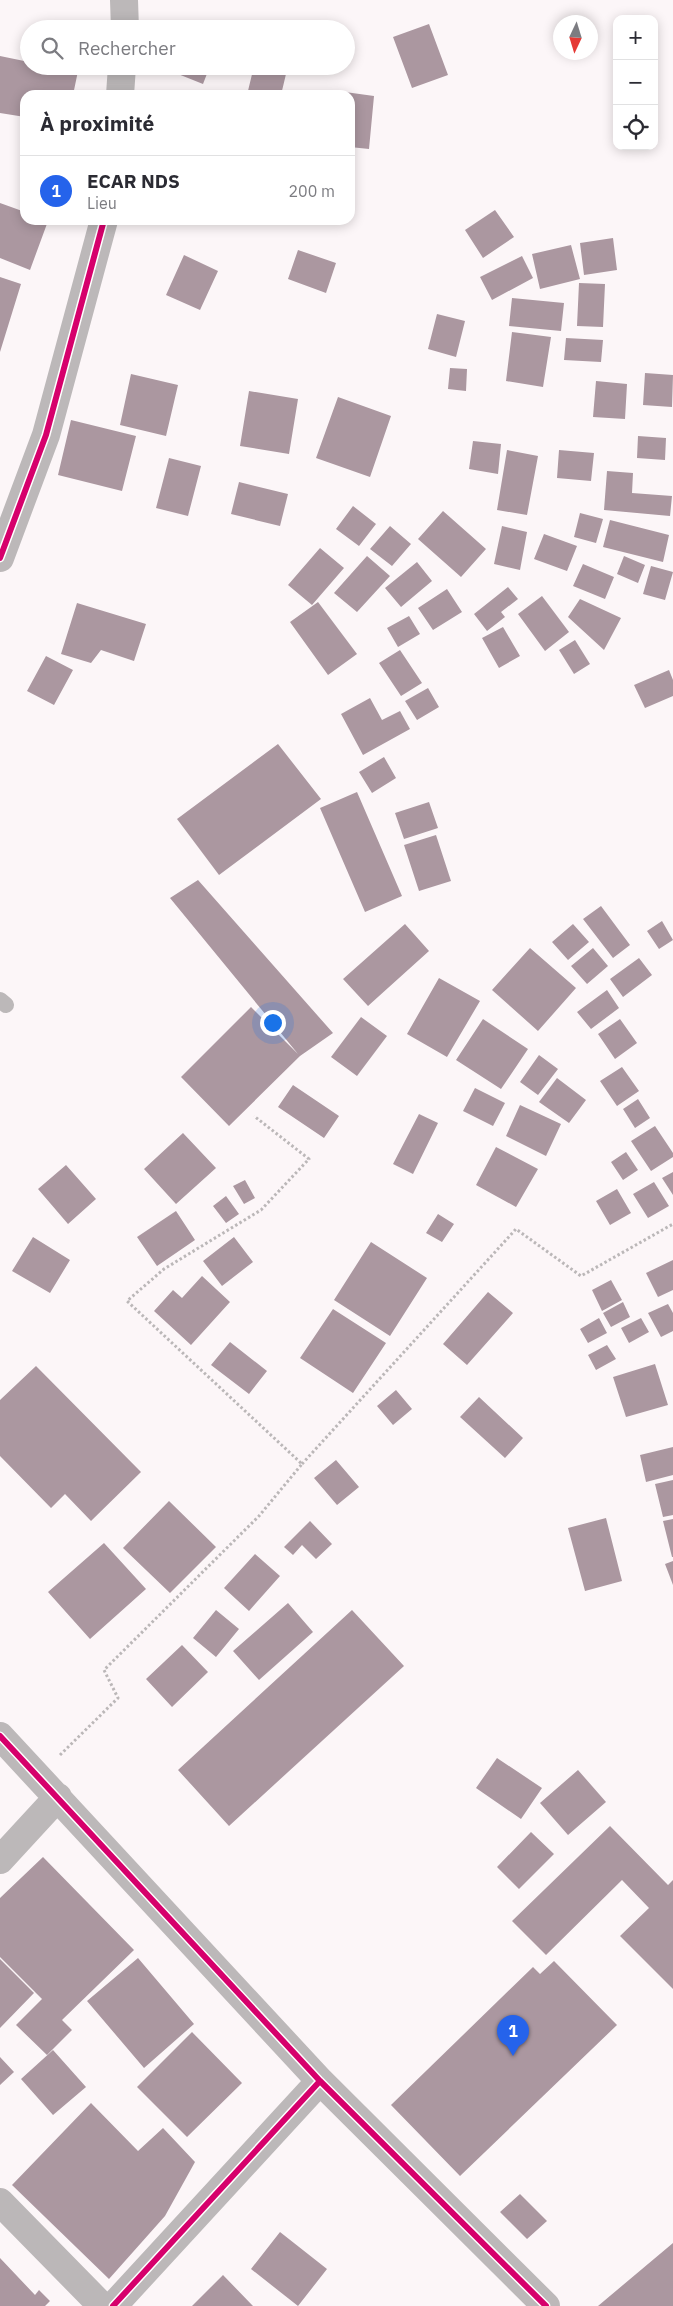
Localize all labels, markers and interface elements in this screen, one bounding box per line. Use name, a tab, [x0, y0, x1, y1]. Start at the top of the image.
north arrow	[553, 15, 598, 60]
map controls	[613, 15, 658, 150]
button: +	[613, 15, 658, 60]
search box	[20, 20, 355, 75]
icon: search	[38, 34, 66, 62]
text: Rechercher	[78, 36, 176, 60]
button: −	[613, 60, 658, 105]
button: locate	[613, 105, 658, 150]
text: À proximité	[40, 109, 154, 137]
text: ECAR NDS	[87, 169, 180, 193]
text: 1	[51, 181, 61, 201]
text: 200 m	[288, 181, 335, 201]
text: Lieu	[87, 193, 117, 213]
your location	[260, 1010, 286, 1036]
pin: 1	[497, 2015, 529, 2056]

